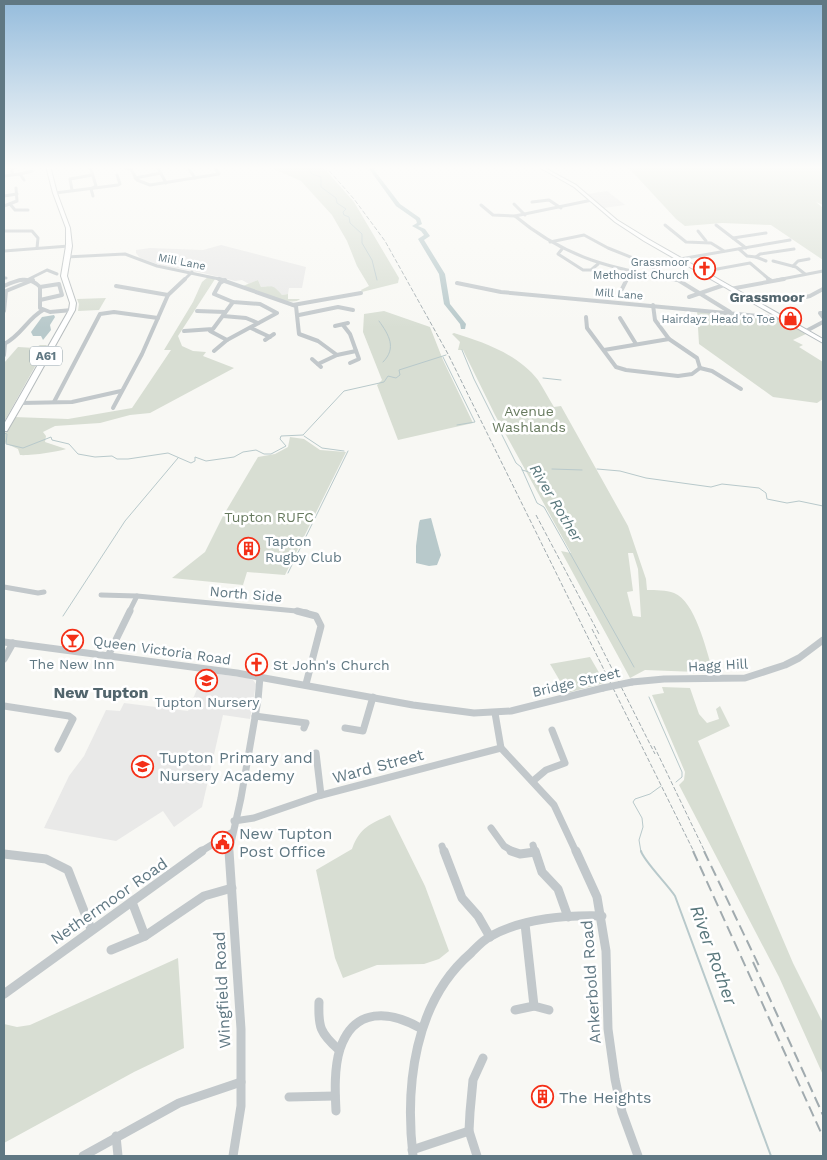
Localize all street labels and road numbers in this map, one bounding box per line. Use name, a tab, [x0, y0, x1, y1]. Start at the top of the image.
street label: Mill Lane	[157, 251, 207, 273]
street label: Mill Lane	[594, 285, 644, 303]
road number: A61	[30, 346, 62, 366]
street label: North Side	[209, 583, 283, 605]
street label: Queen Victoria Road	[92, 632, 232, 668]
street label: Hagg Hill	[687, 655, 749, 675]
street label: Bridge Street	[530, 664, 622, 700]
street label: Ward Street	[330, 745, 426, 787]
street label: Nethermoor Road	[47, 854, 171, 948]
street label: Ankerbold Road	[577, 919, 605, 1045]
street label: Wingfield Road	[209, 931, 235, 1049]

